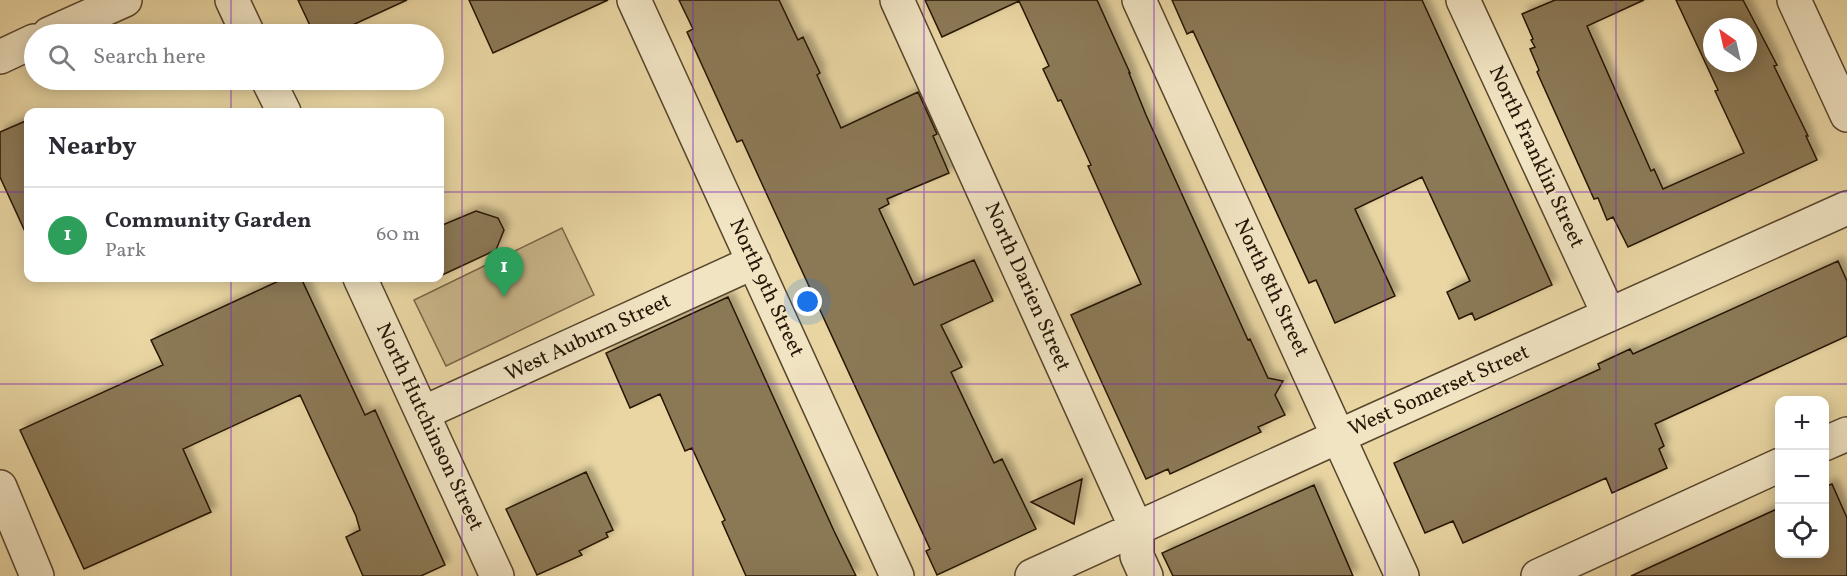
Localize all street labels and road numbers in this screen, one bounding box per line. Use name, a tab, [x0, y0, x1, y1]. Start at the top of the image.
street label: North Franklin Street	[1481, 61, 1591, 253]
street label: North Darien Street	[977, 198, 1077, 376]
street label: North 9th Street	[721, 214, 811, 362]
street label: North 8th Street	[1226, 214, 1316, 362]
street label: West Auburn Street	[500, 287, 676, 389]
street label: North Hutchinson Street	[368, 318, 490, 536]
street label: West Somerset Street	[1344, 338, 1534, 444]

